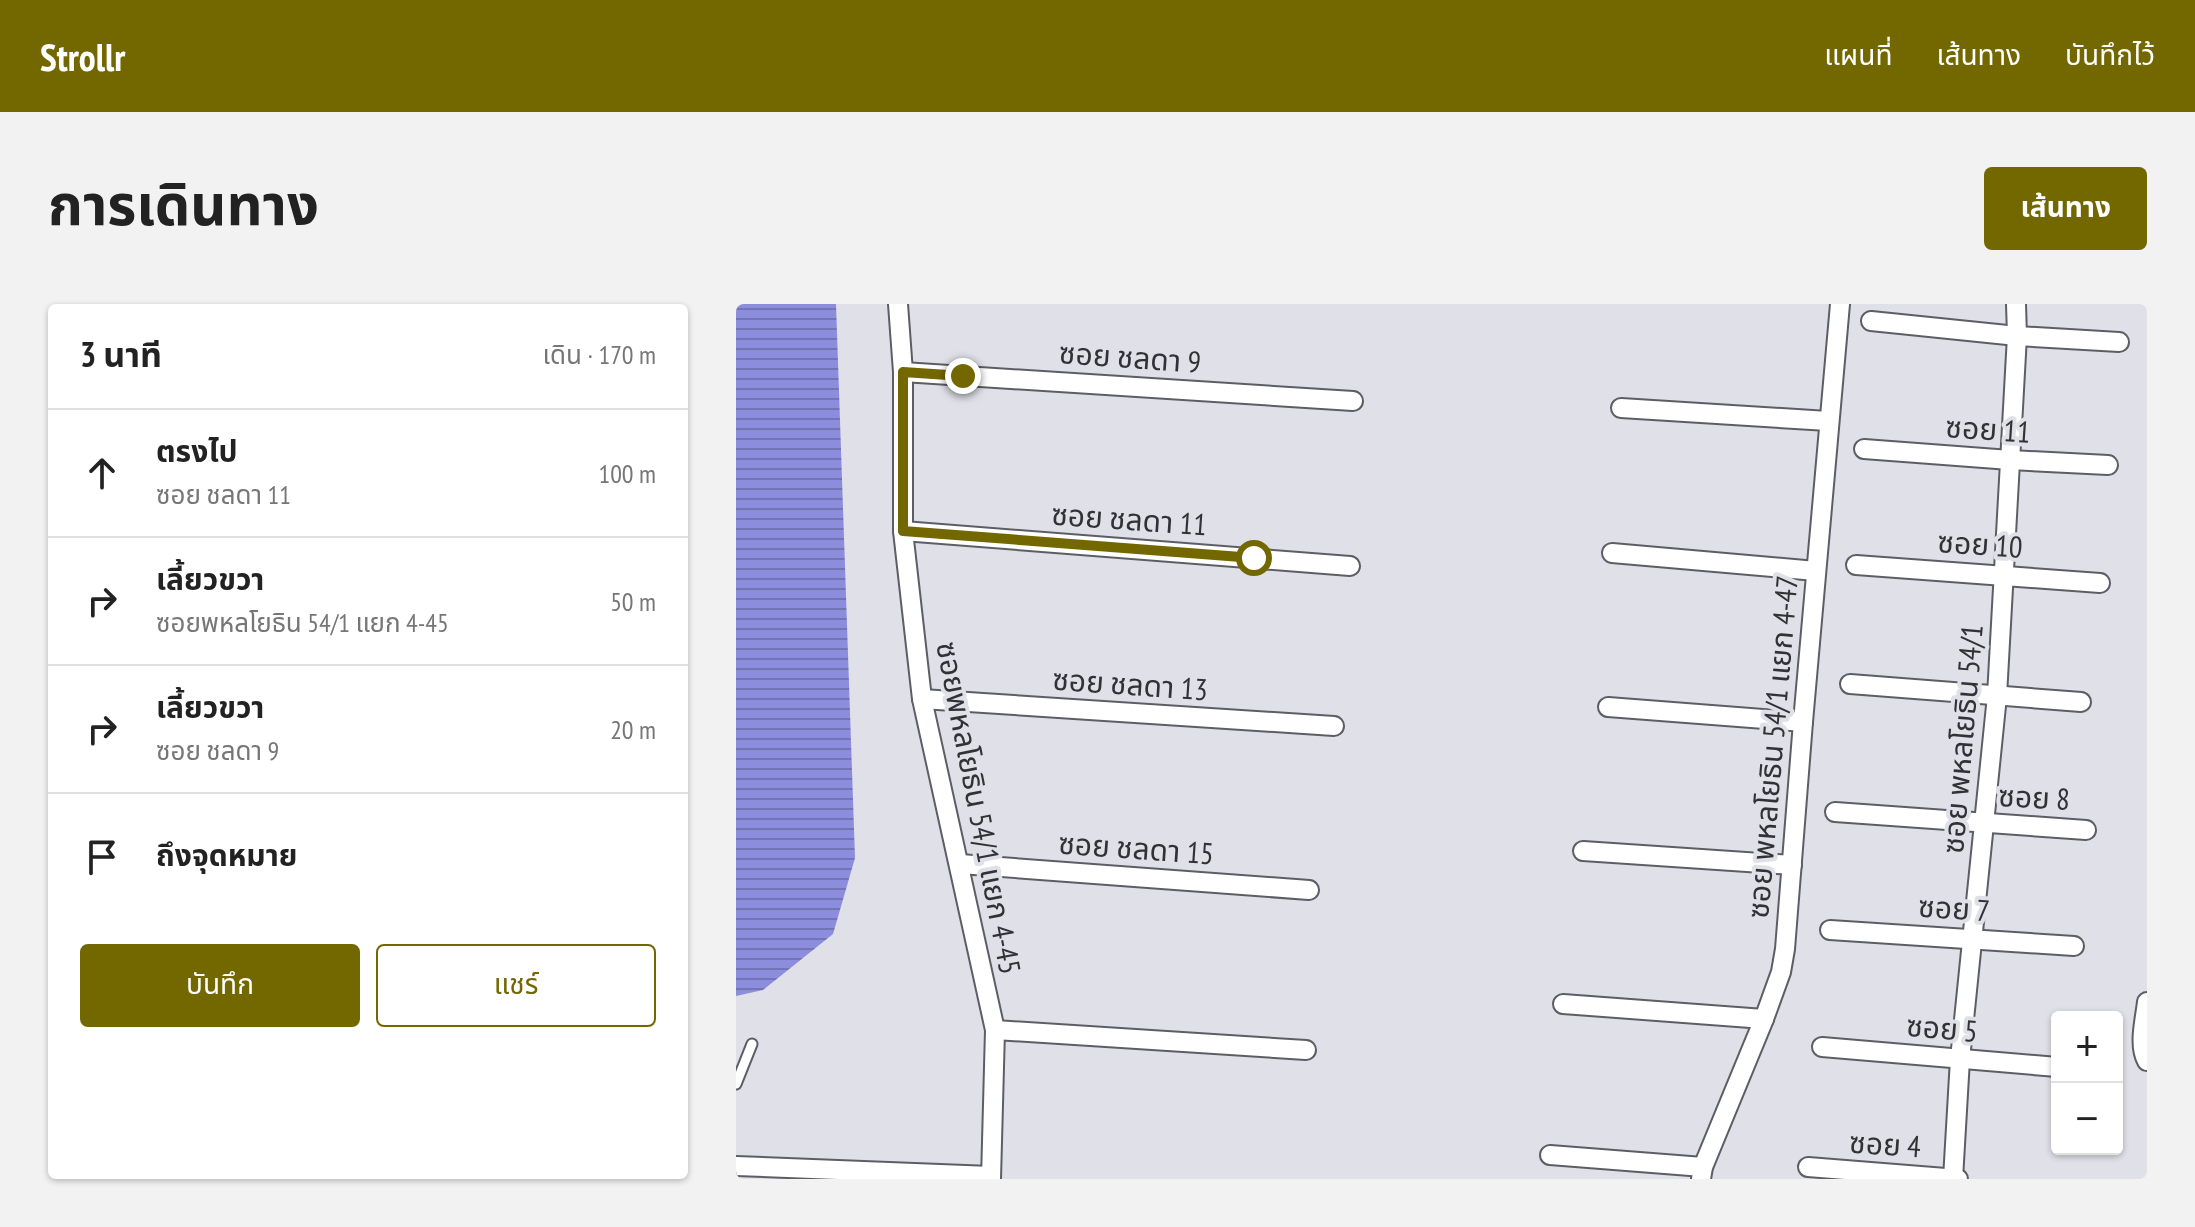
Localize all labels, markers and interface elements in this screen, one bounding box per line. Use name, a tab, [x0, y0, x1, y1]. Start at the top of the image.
text: Strollr	[40, 32, 125, 81]
text: แผนที่	[1824, 36, 1892, 73]
text: เส้นทาง	[1936, 36, 2021, 73]
text: บันทึกไว้	[2065, 36, 2155, 73]
button: เส้นทาง	[1984, 167, 2147, 250]
text: การเดินทาง	[48, 168, 319, 240]
text: 3 นาที	[80, 332, 162, 376]
street label: ซอย ชลดา 9	[1058, 332, 1202, 381]
text: เดิน · 170 m	[543, 338, 656, 371]
route end	[945, 358, 981, 394]
street label: ซอย 11	[1944, 406, 2032, 451]
text: ตรงไป	[156, 431, 238, 470]
icon: ahead	[80, 451, 124, 495]
text: 100 m	[598, 457, 656, 490]
text: ซอย ชลดา 11	[156, 478, 291, 511]
street label: ซอย ชลดา 11	[1050, 494, 1208, 543]
street label: ซอย 10	[1936, 521, 2024, 566]
route start	[1236, 540, 1272, 576]
text: เลี้ยวขวา	[156, 559, 264, 598]
street label: ซอย พหลโยธิน 54/1 แยก 4-47	[1737, 574, 1806, 920]
icon: right	[80, 579, 124, 623]
text: 50 m	[610, 585, 656, 618]
text: ซอยพหลโยธิน 54/1 แยก 4-45	[156, 606, 449, 639]
street label: ซอย พหลโยธิน 54/1	[1932, 622, 1991, 855]
street label: ซอยพหลโยธิน 54/1 แยก 4-45	[928, 638, 1031, 977]
street label: ซอย ชลดา 13	[1051, 659, 1209, 708]
text: เลี้ยวขวา	[156, 687, 264, 726]
icon: right	[80, 707, 124, 751]
text: 20 m	[610, 713, 656, 746]
text: ซอย ชลดา 9	[156, 734, 279, 767]
street label: ซอย 8	[1997, 775, 2071, 818]
street label: ซอย ชลดา 15	[1057, 823, 1215, 872]
icon: arrive	[80, 835, 124, 879]
text: ถึงจุดหมาย	[156, 835, 297, 874]
street label: ซอย 7	[1917, 886, 1991, 929]
button: บันทึก	[80, 944, 360, 1027]
button: แชร์	[376, 944, 656, 1027]
street label: ซอย 5	[1905, 1005, 1979, 1050]
map controls	[2051, 1011, 2123, 1155]
button: +	[2051, 1011, 2123, 1083]
button: −	[2051, 1083, 2123, 1155]
street label: ซอย 4	[1848, 1122, 1922, 1165]

